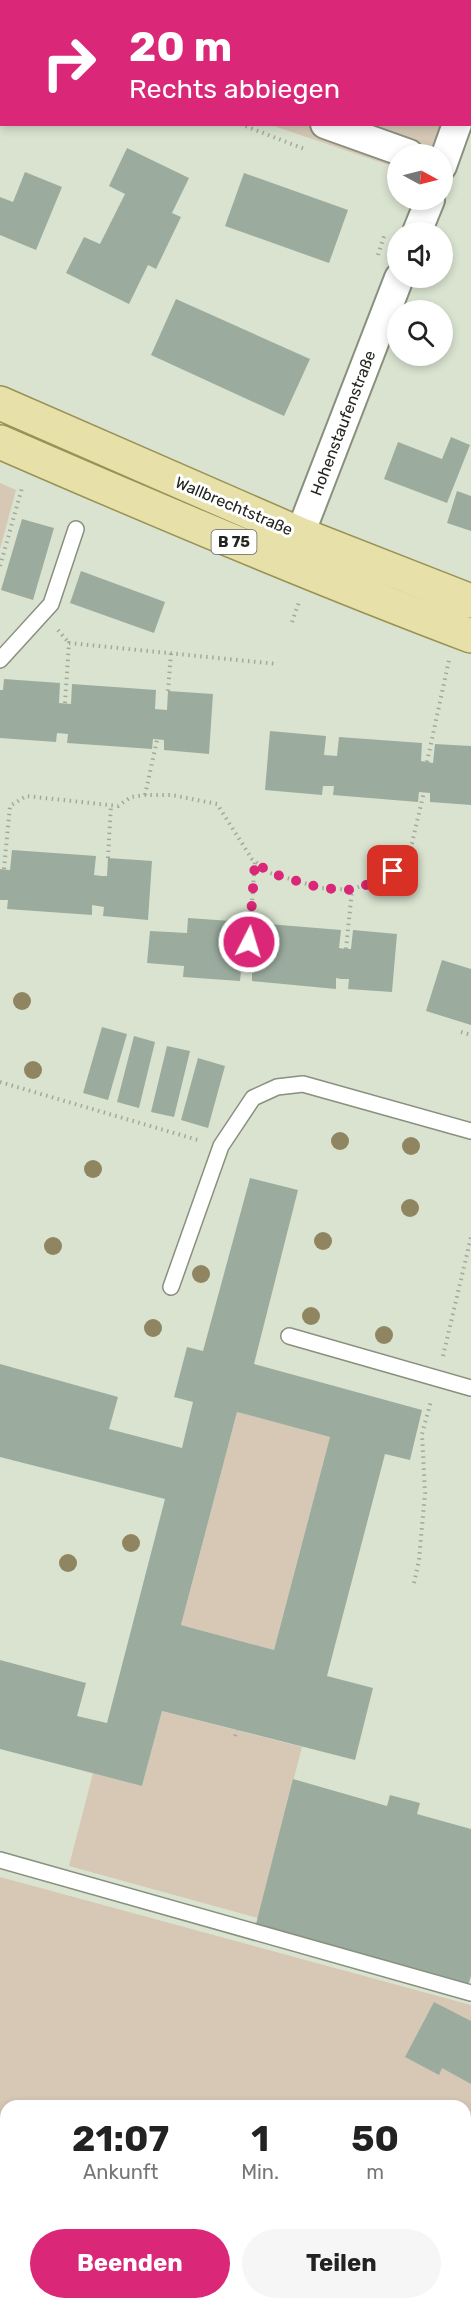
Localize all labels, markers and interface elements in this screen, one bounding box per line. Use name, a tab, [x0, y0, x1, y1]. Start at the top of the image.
text: 20 m	[129, 22, 232, 72]
icon: right	[30, 24, 108, 102]
text: Rechts abbiegen	[129, 73, 340, 105]
north arrow	[387, 144, 453, 210]
map controls	[387, 144, 453, 366]
button: sound	[387, 222, 453, 288]
button: search	[387, 300, 453, 366]
street label: Hohenstaufenstraße	[307, 348, 379, 498]
street label: Wallbrechtstraße	[172, 473, 296, 539]
road number: B 75	[212, 530, 256, 554]
pin	[367, 845, 418, 896]
icon: arrive	[376, 854, 409, 887]
position arrow	[217, 910, 281, 974]
text: 21:07	[72, 2117, 169, 2160]
text: 1	[251, 2117, 269, 2160]
text: 50	[351, 2117, 399, 2160]
text: Ankunft	[83, 2160, 158, 2184]
text: Min.	[241, 2160, 279, 2184]
text: m	[366, 2160, 384, 2184]
button: Beenden	[30, 2229, 230, 2298]
button: Teilen	[242, 2229, 441, 2298]

